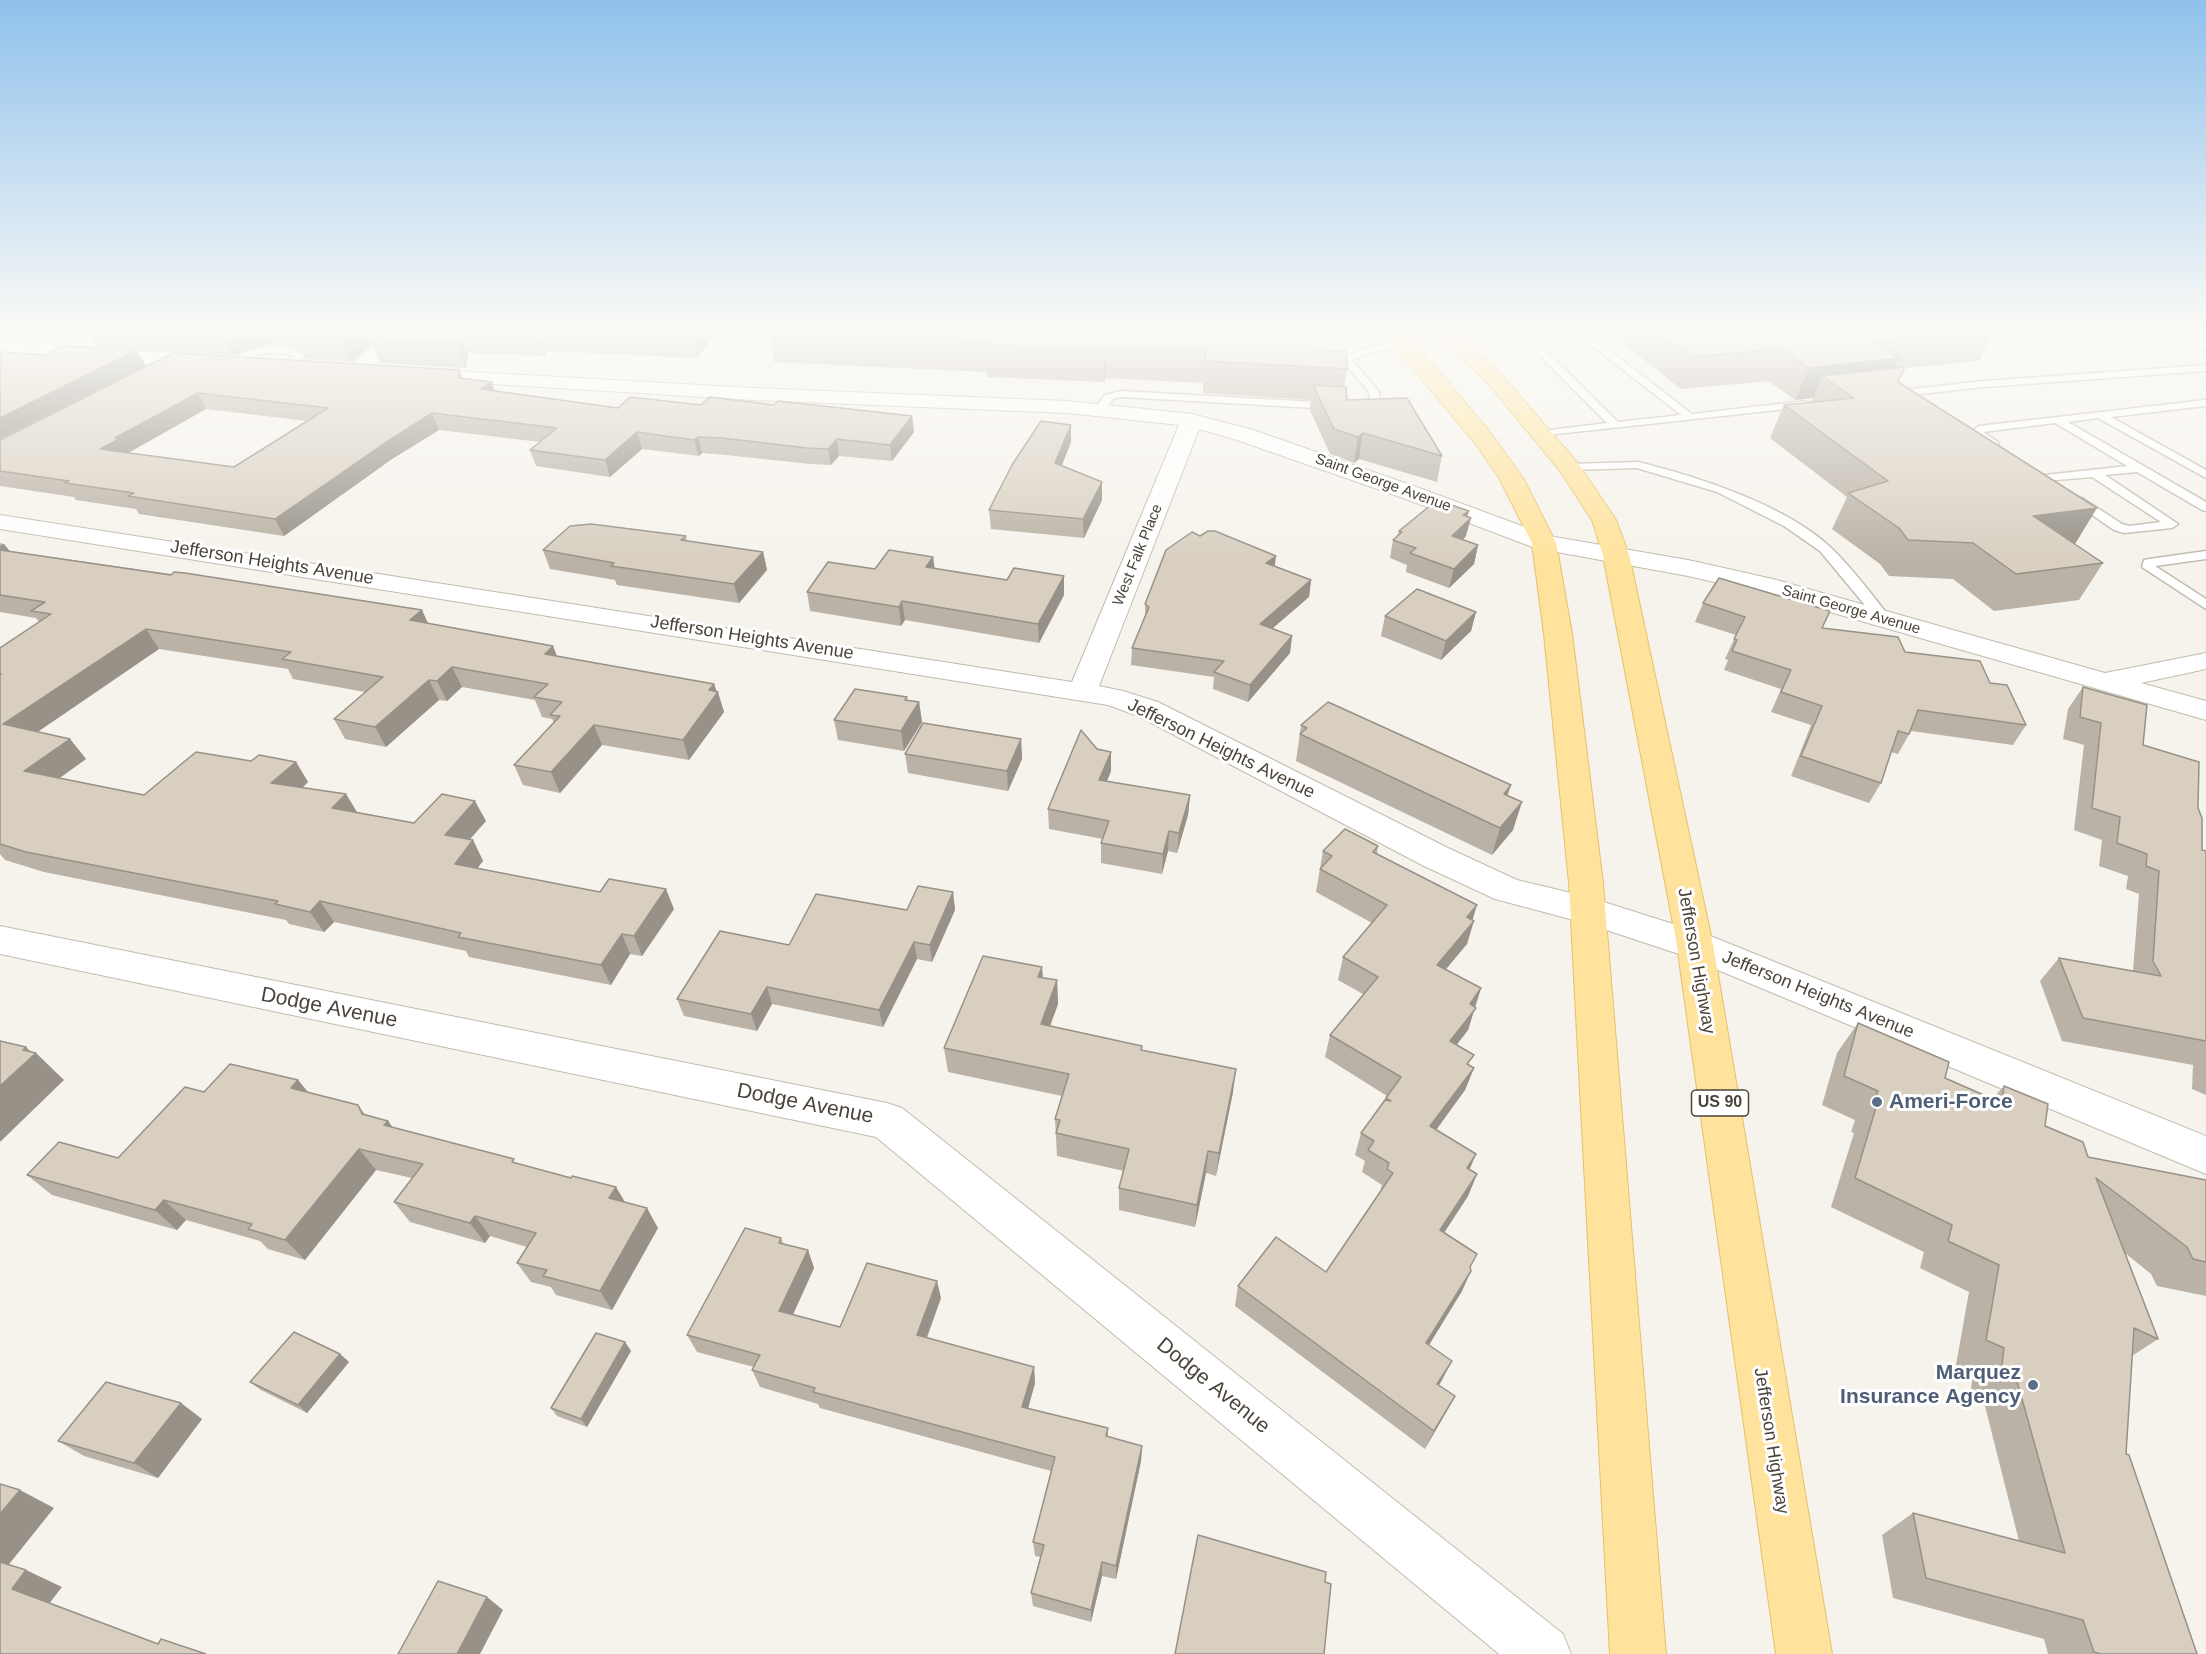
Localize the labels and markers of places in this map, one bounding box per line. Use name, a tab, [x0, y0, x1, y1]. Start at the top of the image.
place label: Ameri-Force	[1889, 1089, 2013, 1115]
marker: Ameri-Force	[1870, 1095, 1884, 1109]
place label: Marquez Insurance Agency	[1840, 1360, 2021, 1410]
marker: Marquez Insurance Agency	[2026, 1378, 2040, 1392]

